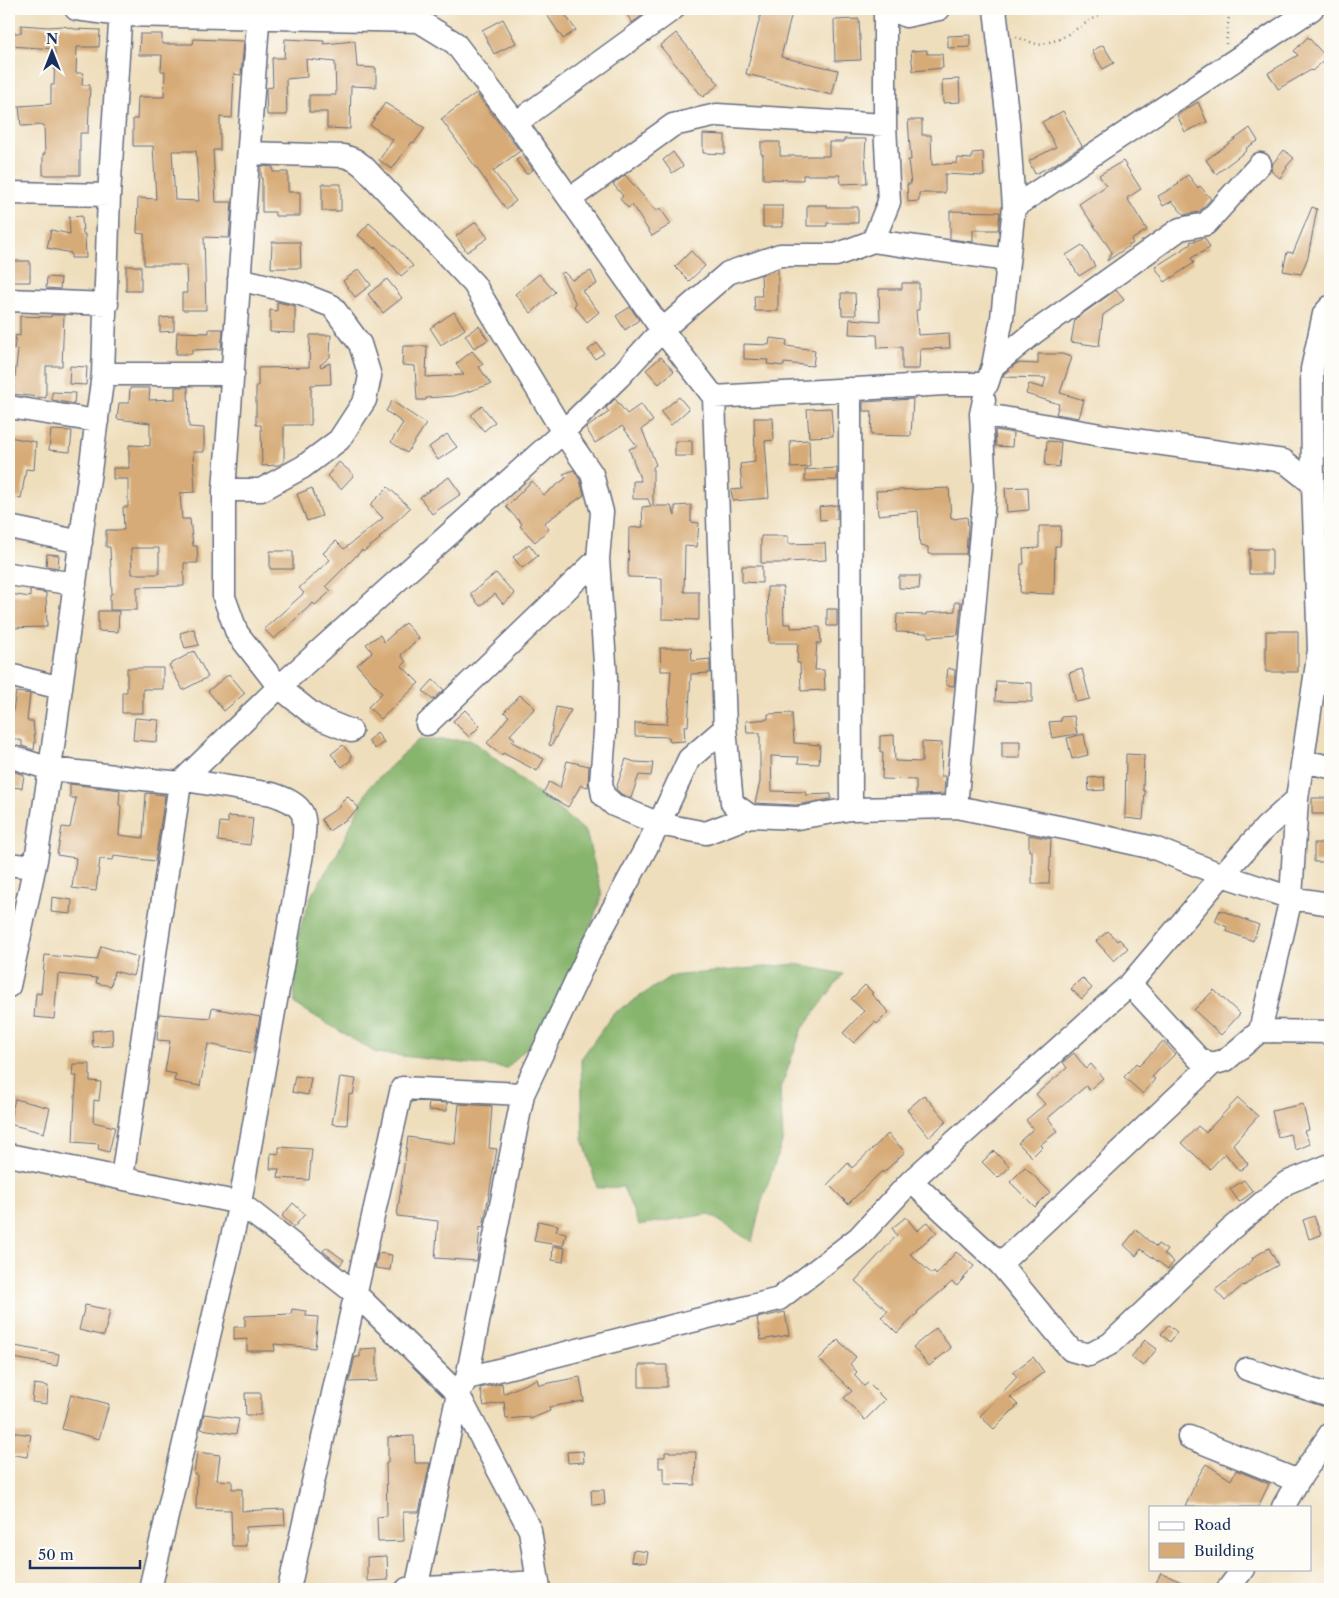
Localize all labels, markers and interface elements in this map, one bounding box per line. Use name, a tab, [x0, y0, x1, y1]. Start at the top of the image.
north arrow	[28, 28, 78, 78]
text: N	[46, 30, 58, 48]
legend	[1149, 1506, 1312, 1570]
text: Road	[1194, 1515, 1231, 1534]
scale bar	[30, 1538, 140, 1570]
text: Building	[1194, 1541, 1254, 1560]
text: 50 m	[38, 1545, 74, 1564]

